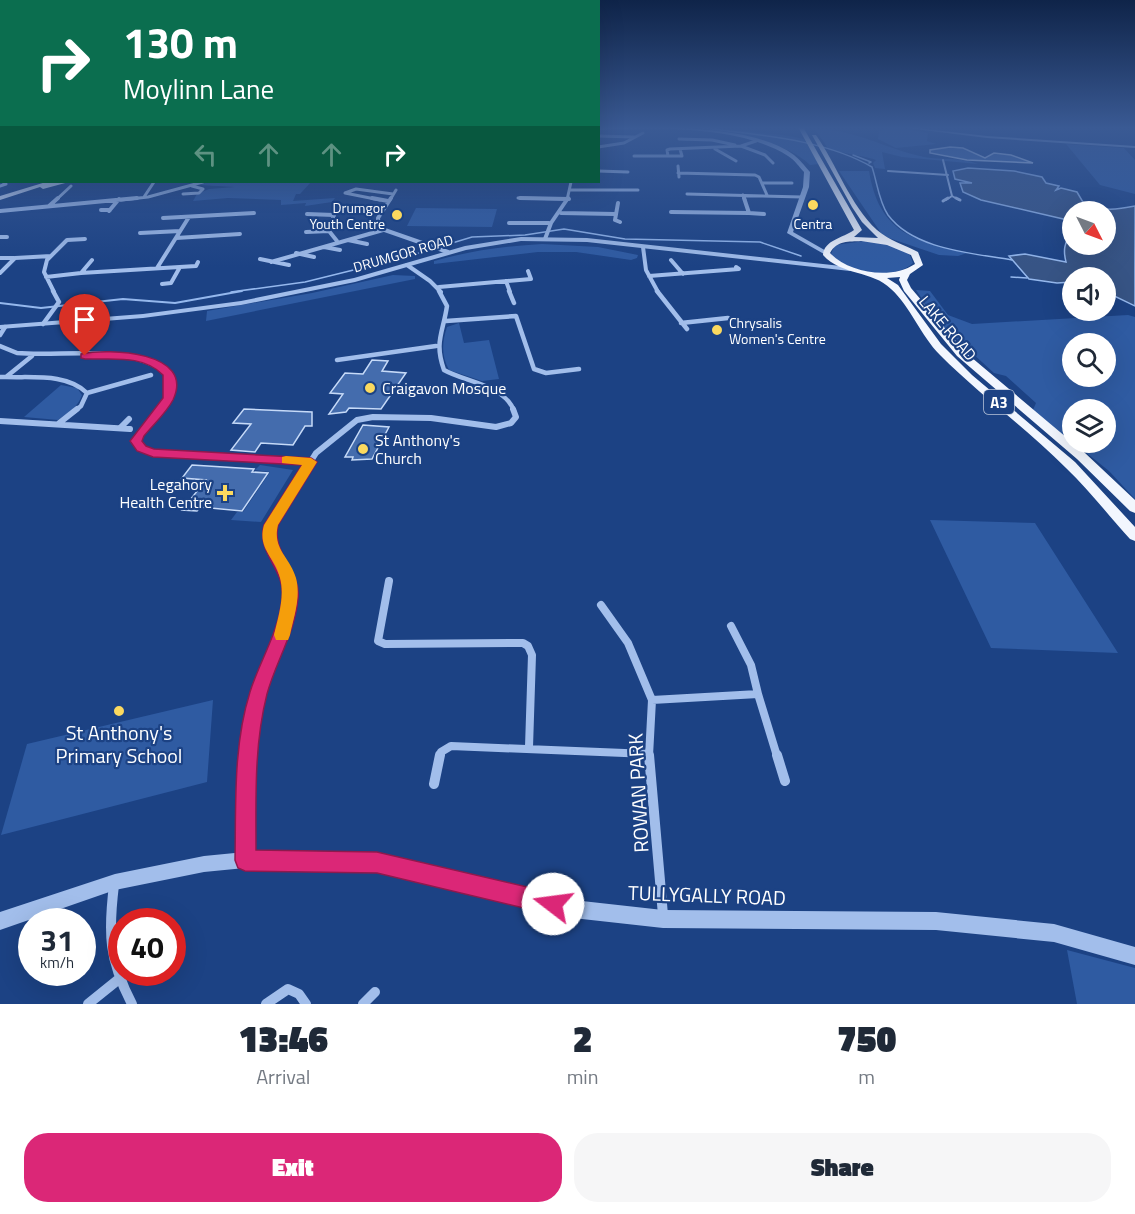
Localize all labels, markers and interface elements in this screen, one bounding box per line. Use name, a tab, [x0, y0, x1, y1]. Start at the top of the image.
text: 130 m	[123, 10, 238, 74]
icon: right	[24, 24, 102, 102]
text: Moylinn Lane	[123, 68, 274, 109]
icon: left	[189, 138, 222, 171]
icon: ahead	[252, 138, 285, 171]
icon: ahead	[315, 138, 348, 171]
icon: right	[378, 138, 411, 171]
place label: Drumgor Youth Centre	[309, 197, 385, 234]
marker: Centra	[806, 198, 820, 212]
north arrow	[1062, 201, 1116, 255]
map controls	[1062, 201, 1116, 453]
marker: Drumgor Youth Centre	[390, 208, 404, 222]
place label: Centra	[794, 213, 832, 234]
street label: DRUMGOR ROAD	[351, 229, 455, 277]
button: sound	[1062, 267, 1116, 321]
street label: LAKE ROAD	[913, 290, 983, 366]
pin	[59, 294, 110, 356]
icon: arrive	[68, 303, 101, 336]
place label: Chrysalis Women's Centre	[729, 312, 826, 349]
marker: Chrysalis Women's Centre	[710, 323, 724, 337]
button: search	[1062, 333, 1116, 387]
place label: Craigavon Mosque	[382, 376, 506, 400]
marker: Craigavon Mosque	[363, 381, 377, 395]
road number: A3	[984, 390, 1014, 414]
button: layers	[1062, 399, 1116, 453]
place label: St Anthony's Church	[375, 428, 460, 470]
marker: St Anthony's Church	[356, 442, 370, 456]
place label: Legahory Health Centre	[120, 472, 212, 514]
marker: Legahory Health Centre	[216, 484, 234, 502]
marker: St Anthony's Primary School	[112, 704, 126, 718]
place label: St Anthony's Primary School	[56, 717, 182, 771]
street label: ROWAN PARK	[619, 732, 657, 853]
position arrow	[521, 872, 585, 936]
street label: TULLYGALLY ROAD	[628, 877, 786, 913]
speed limit sign: 40	[108, 908, 186, 986]
text: 31	[40, 917, 74, 963]
text: km/h	[40, 951, 74, 974]
text: 13:46	[239, 1011, 328, 1066]
text: 2	[573, 1011, 592, 1066]
text: 750	[837, 1011, 896, 1066]
text: Arrival	[256, 1061, 310, 1092]
text: min	[567, 1061, 598, 1092]
text: m	[858, 1061, 875, 1092]
button: Exit	[24, 1133, 562, 1202]
button: Share	[574, 1133, 1111, 1202]

